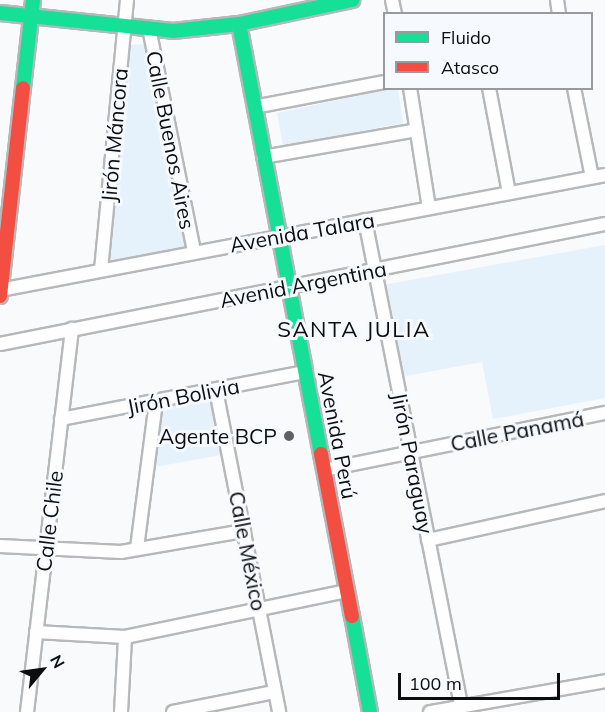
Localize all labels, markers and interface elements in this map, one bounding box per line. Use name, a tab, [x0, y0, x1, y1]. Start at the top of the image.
legend	[383, 12, 593, 90]
text: Fluido	[441, 26, 491, 49]
street label: Calle Buenos Aires	[141, 49, 201, 231]
text: Atasco	[441, 56, 499, 79]
street label: Jirón Máncora	[96, 67, 132, 203]
street label: Avenida Talara	[228, 207, 376, 257]
street label: Avenid Argentina	[218, 255, 388, 313]
district label: SANTA JULIA	[277, 317, 431, 343]
street label: Avenida Perú	[313, 369, 363, 501]
street label: Jirón Bolivia	[125, 373, 241, 419]
street label: Jirón Paraguay	[387, 390, 439, 536]
street label: Calle Panamá	[448, 406, 586, 456]
place label: Agente BCP	[159, 423, 277, 449]
marker: Agente BCP	[282, 429, 296, 443]
street label: Calle Chile	[30, 469, 68, 573]
street label: Calle México	[224, 489, 272, 613]
north arrow	[12, 640, 72, 700]
text: N	[46, 651, 69, 671]
scale bar	[401, 661, 563, 699]
text: 100 m	[409, 672, 462, 695]

